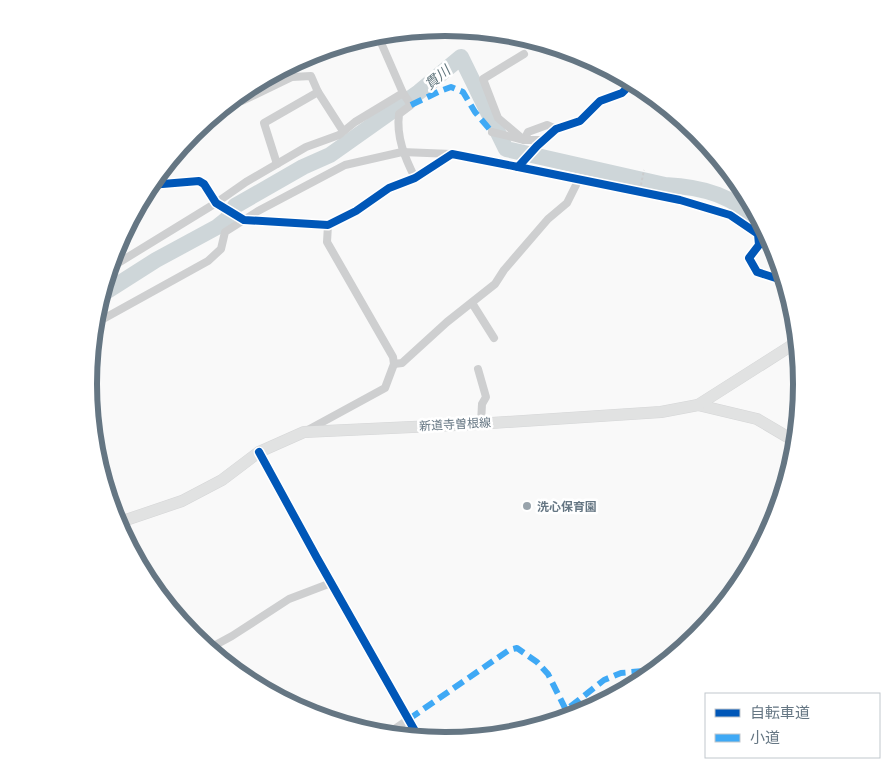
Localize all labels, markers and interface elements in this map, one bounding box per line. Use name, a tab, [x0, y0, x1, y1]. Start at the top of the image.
water label: 貫川	[420, 59, 455, 93]
street label: 新道寺曽根線	[419, 414, 491, 434]
place label: 洗心保育園	[537, 498, 597, 515]
marker: 洗心保育園	[521, 500, 533, 512]
legend	[705, 693, 880, 758]
text: 自転車道	[750, 702, 810, 723]
text: 小道	[750, 727, 780, 748]

